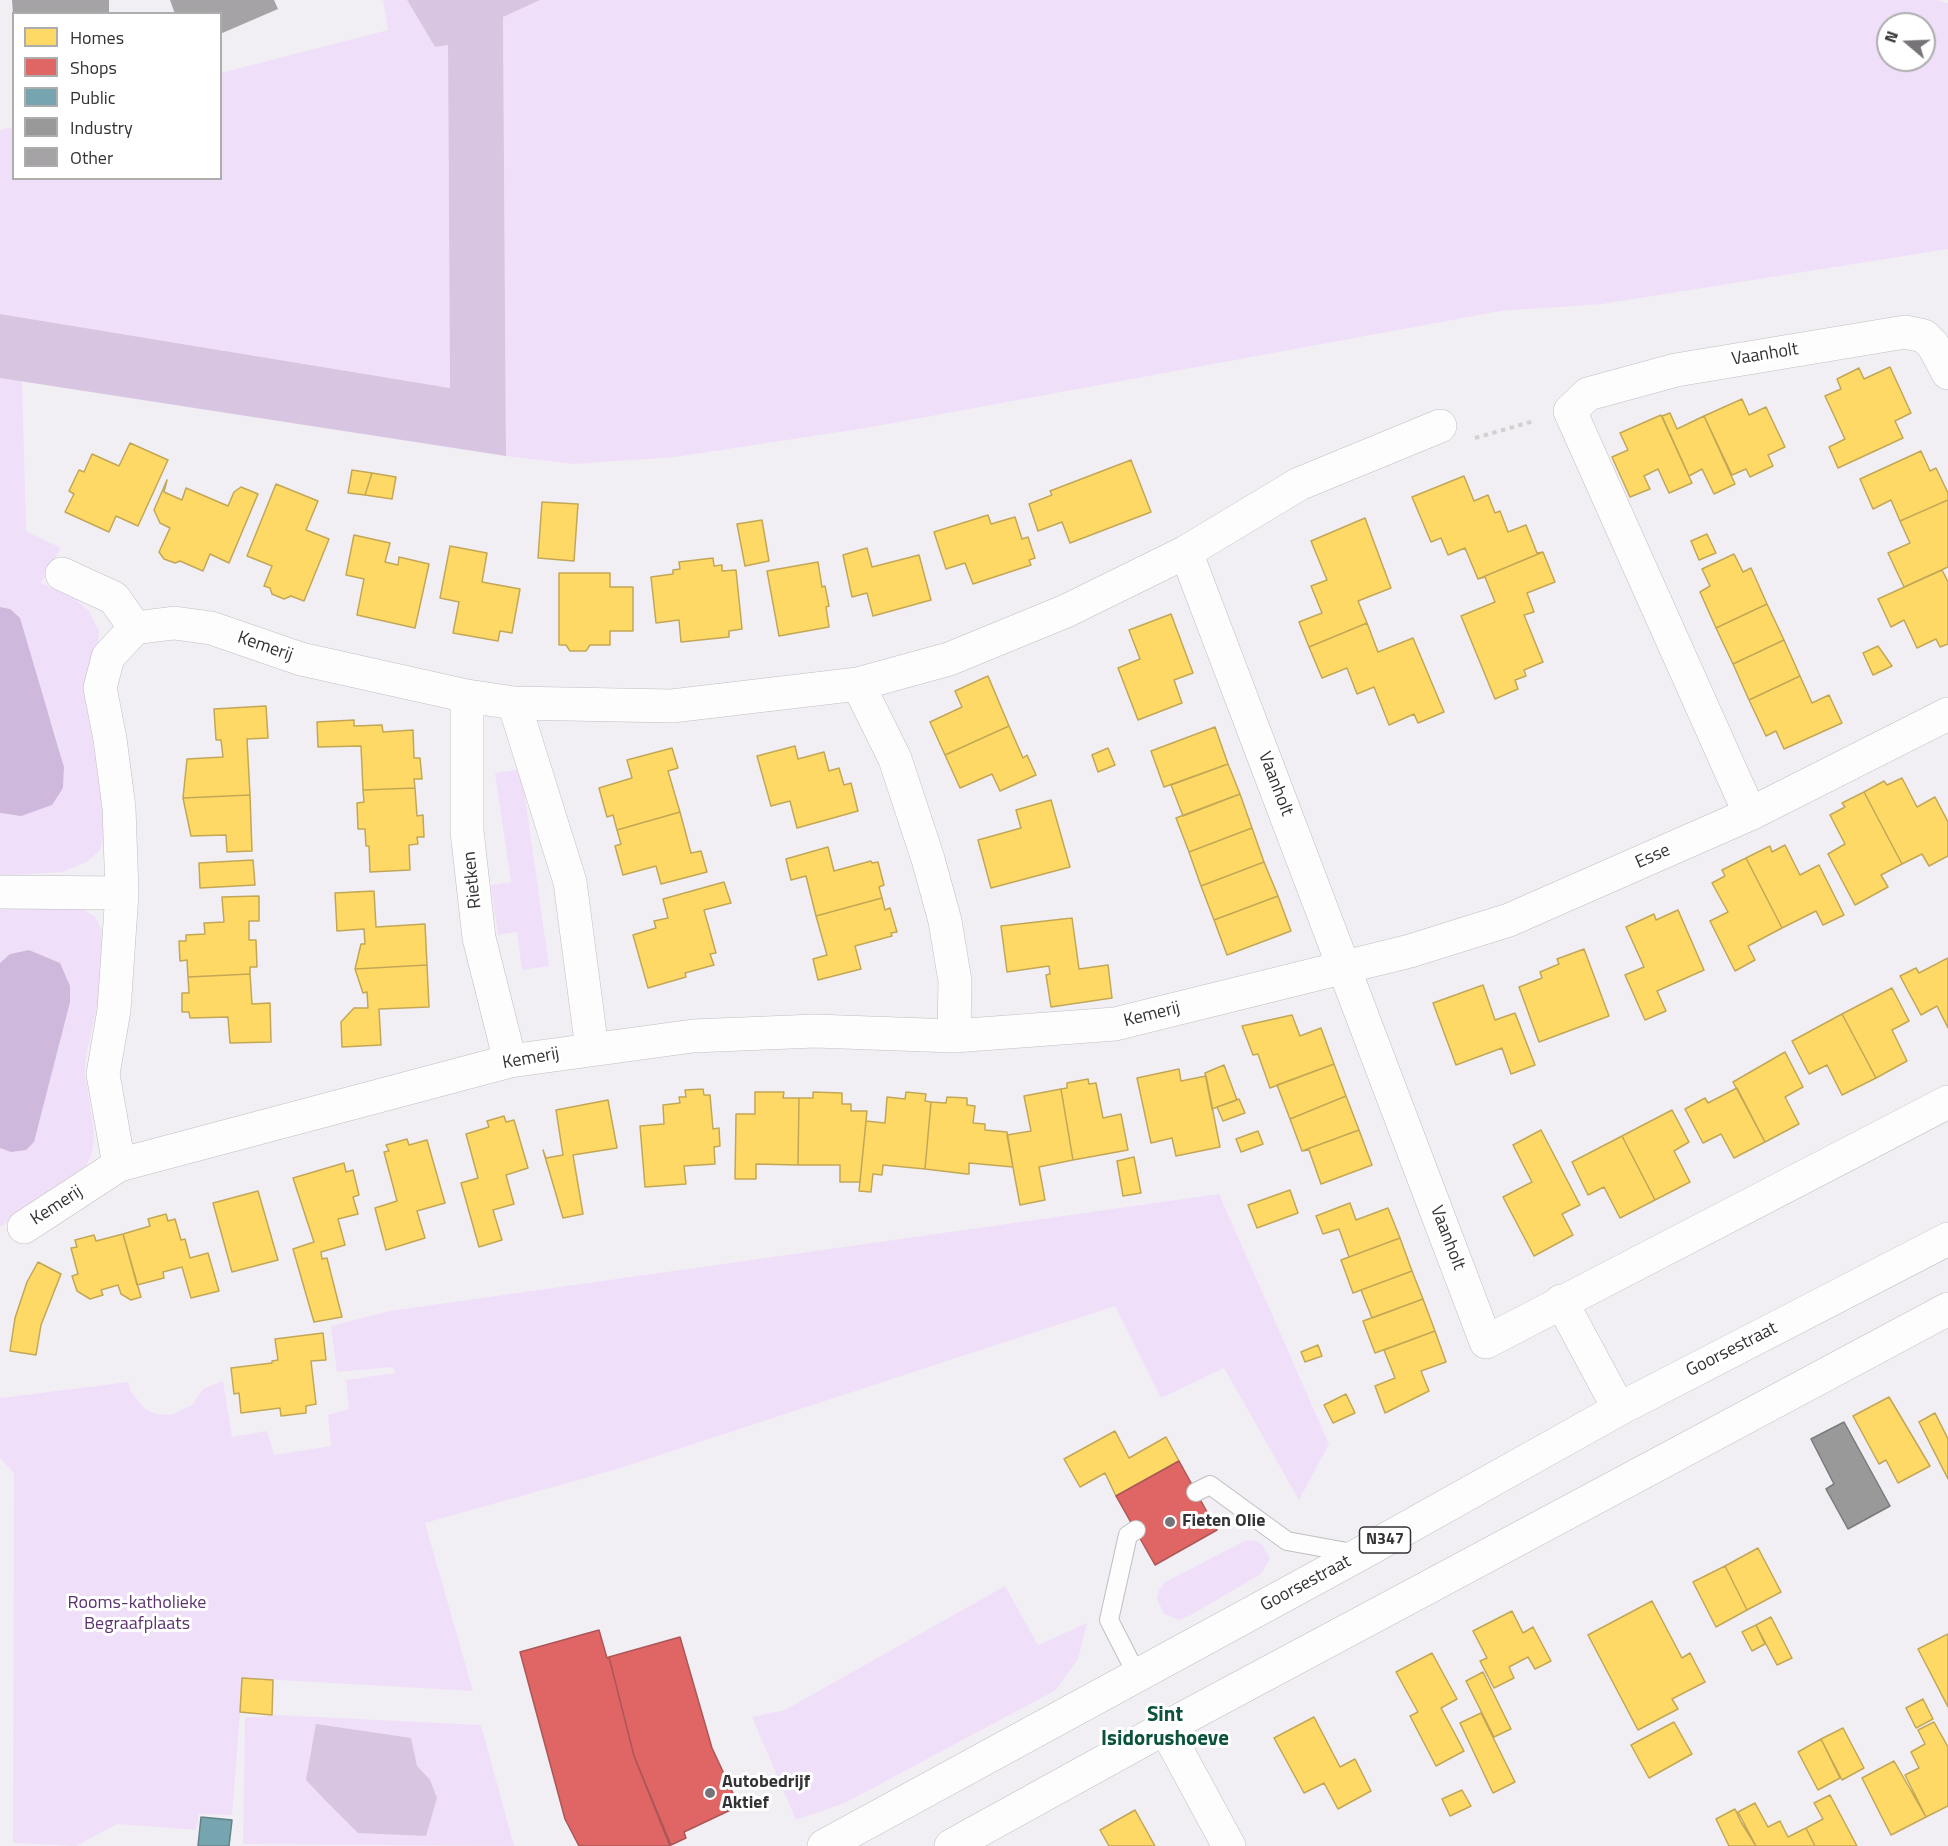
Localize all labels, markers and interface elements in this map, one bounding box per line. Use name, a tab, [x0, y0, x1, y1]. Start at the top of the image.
legend	[12, 12, 222, 180]
north arrow	[1876, 12, 1936, 72]
text: Homes	[70, 24, 124, 51]
text: N	[1878, 28, 1904, 46]
text: Shops	[70, 54, 117, 81]
text: Public	[70, 84, 116, 111]
text: Industry	[70, 114, 133, 141]
text: Other	[70, 144, 113, 171]
street label: Vaanholt	[1730, 339, 1800, 371]
street label: Kemerij	[234, 627, 296, 667]
street label: Vaanholt	[1253, 749, 1297, 819]
street label: Esse	[1632, 840, 1674, 874]
street label: Rietken	[459, 850, 487, 910]
street label: Kemerij	[1122, 998, 1182, 1032]
street label: Kemerij	[501, 1043, 561, 1075]
street label: Kemerij	[27, 1181, 87, 1231]
street label: Vaanholt	[1425, 1203, 1469, 1273]
street label: Goorsestraat	[1683, 1318, 1781, 1382]
place label: Fieten Olie	[1182, 1511, 1265, 1533]
marker: Fieten Olie	[1163, 1515, 1177, 1529]
road number: N347	[1360, 1527, 1410, 1553]
street label: Goorsestraat	[1257, 1551, 1355, 1617]
park label: Rooms-katholieke Begraafplaats	[68, 1593, 206, 1636]
district label: Sint Isidorushoeve	[1101, 1703, 1229, 1753]
place label: Autobedrijf Aktief	[722, 1772, 810, 1814]
marker: Autobedrijf Aktief	[703, 1786, 717, 1800]

